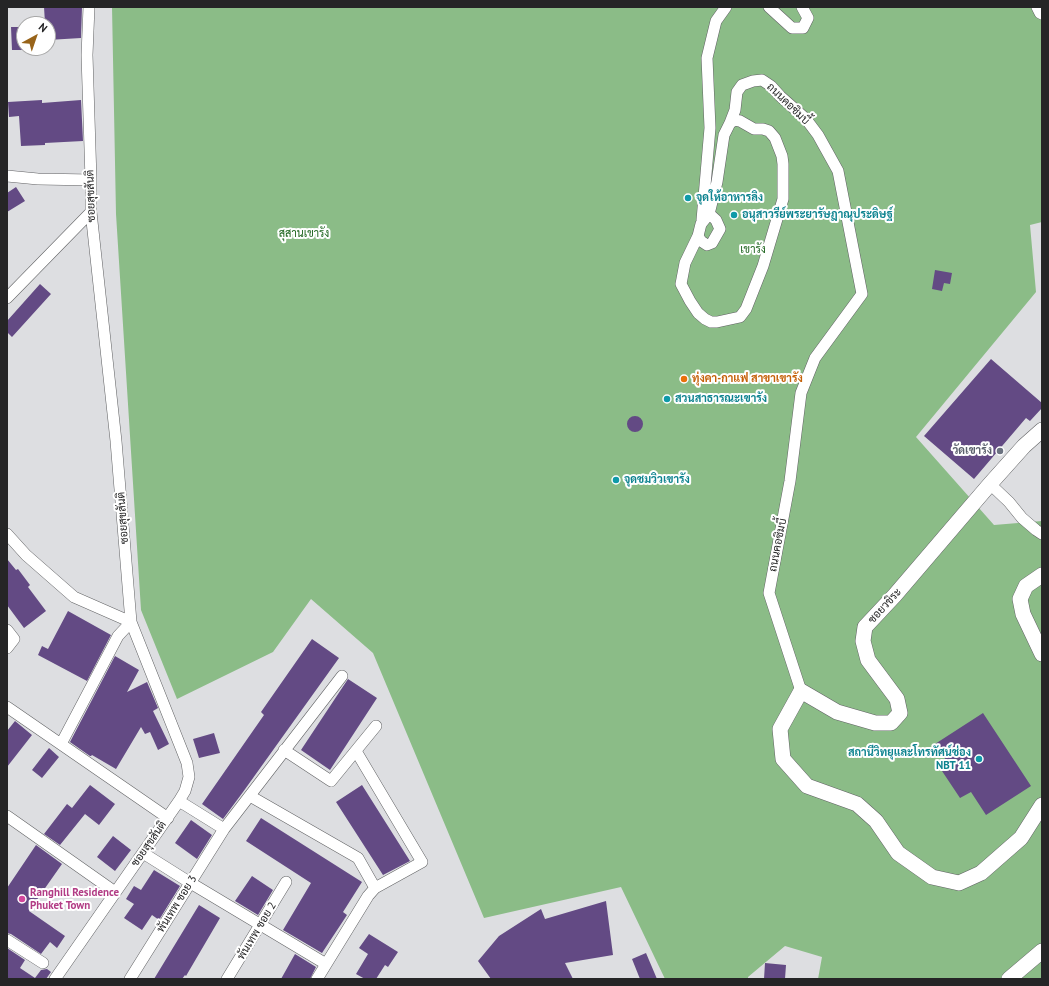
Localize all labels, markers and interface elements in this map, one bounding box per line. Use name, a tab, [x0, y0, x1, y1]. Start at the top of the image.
north arrow	[16, 16, 56, 56]
text: N	[36, 20, 50, 35]
street label: ถนนคอซิมบี้	[764, 80, 812, 128]
street label: ซอยสุขสันติ	[83, 170, 99, 222]
place label: จุดให้อาหารลิง	[696, 191, 763, 205]
marker: จุดให้อาหารลิง	[683, 193, 693, 203]
place label: อนุสาวรีย์พระยารัษฎาณุประดิษฐ์	[742, 208, 893, 222]
marker: อนุสาวรีย์พระยารัษฎาณุประดิษฐ์	[729, 210, 739, 220]
park label: สุสานเขารัง	[279, 227, 329, 241]
park label: เขารัง	[740, 243, 766, 257]
place label: ทุ่งคา-กาแฟ สาขาเขารัง	[692, 372, 803, 386]
marker: ทุ่งคา-กาแฟ สาขาเขารัง	[679, 374, 689, 384]
place label: สวนสาธารณะเขารัง	[675, 392, 767, 406]
marker: สวนสาธารณะเขารัง	[662, 394, 672, 404]
place label: วัดเขารัง	[952, 444, 992, 458]
marker: วัดเขารัง	[995, 446, 1005, 456]
place label: จุดชมวิวเขารัง	[624, 473, 690, 487]
marker: จุดชมวิวเขารัง	[611, 475, 621, 485]
street label: ซอยสุขสันติ	[115, 491, 131, 545]
street label: ถนนคอซิมบี้	[766, 517, 790, 573]
street label: ซอยวชิระ	[866, 586, 904, 626]
place label: สถานีวิทยุและโทรทัศน์ช่อง NBT 11	[848, 746, 971, 772]
marker: สถานีวิทยุและโทรทัศน์ช่อง NBT 11	[974, 754, 984, 764]
street label: ซอยสุขสันติ	[129, 819, 169, 869]
street label: พันเทพ ซอย 3	[154, 873, 200, 935]
place label: Ranghill Residence Phuket Town	[30, 886, 119, 912]
marker: Ranghill Residence Phuket Town	[17, 894, 27, 904]
street label: พันเทพ ซอย 2	[235, 900, 279, 962]

